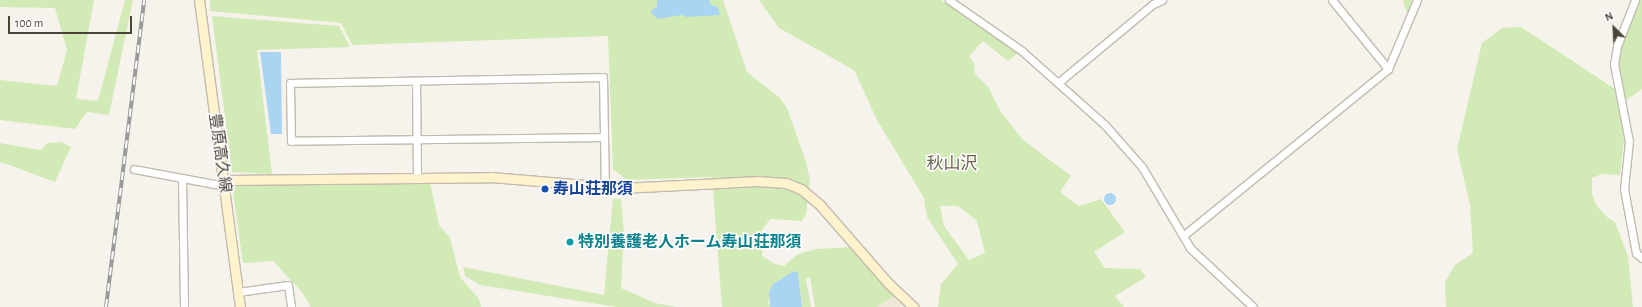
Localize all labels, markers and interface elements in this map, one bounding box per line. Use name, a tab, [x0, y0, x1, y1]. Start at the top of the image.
scale bar	[10, 8, 134, 34]
north arrow	[1594, 8, 1634, 48]
text: N	[1603, 10, 1615, 23]
text: 100 m	[15, 17, 43, 29]
street label: 豊原高久線	[205, 112, 235, 194]
district label: 秋山沢	[927, 154, 977, 174]
place label: 寿山荘那須	[553, 179, 633, 199]
marker: 寿山荘那須	[540, 184, 550, 194]
place label: 特別養護老人ホーム寿山荘那須	[578, 232, 802, 252]
marker: 特別養護老人ホーム寿山荘那須	[565, 237, 575, 247]

